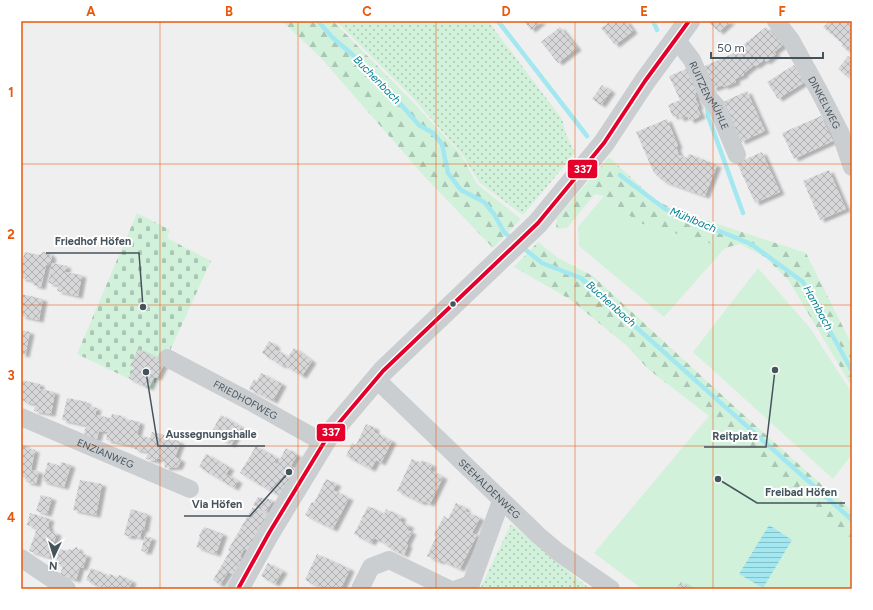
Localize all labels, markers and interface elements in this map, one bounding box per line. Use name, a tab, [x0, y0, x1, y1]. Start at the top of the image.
text: A	[86, 4, 96, 19]
text: B	[225, 4, 233, 19]
text: C	[362, 4, 372, 19]
text: D	[501, 4, 511, 19]
text: E	[640, 4, 648, 19]
text: F	[778, 4, 786, 19]
scale bar	[711, 34, 823, 60]
text: 50 m	[717, 41, 745, 55]
water label: Buchenbach	[351, 53, 403, 107]
street label: RUITZENMÜHLE	[687, 59, 732, 132]
street label: DINKELWEG	[805, 74, 844, 131]
text: 1	[8, 85, 14, 100]
line badge: 337	[567, 159, 598, 179]
text: 337	[574, 163, 592, 176]
water label: Mühlbach	[668, 205, 718, 235]
text: 2	[7, 227, 15, 242]
callout: Friedhof Höfen	[46, 230, 139, 253]
text: Friedhof Höfen	[55, 235, 131, 248]
water label: Buchenbach	[584, 278, 638, 330]
water label: Hambach	[800, 283, 836, 333]
unlabelled marker	[448, 299, 458, 309]
text: 3	[7, 368, 15, 383]
street label: FRIEDHOFWEG	[211, 377, 280, 422]
callout: Aussegnungshalle	[158, 423, 265, 446]
line badge: 337	[316, 423, 346, 442]
callout: Reitplatz	[704, 424, 766, 447]
text: 337	[322, 426, 340, 439]
text: Aussegnungshalle	[165, 428, 257, 441]
text: Reitplatz	[712, 430, 758, 443]
street label: ENZIANWEG	[75, 435, 136, 471]
street label: SEEHALDENWEG	[456, 456, 524, 522]
callout: Freibad Höfen	[757, 480, 845, 503]
text: Freibad Höfen	[765, 486, 837, 499]
callout: Via Höfen	[184, 493, 250, 516]
text: Via Höfen	[192, 498, 242, 511]
text: 4	[7, 510, 15, 525]
north arrow	[34, 536, 74, 576]
text: N	[49, 559, 58, 572]

